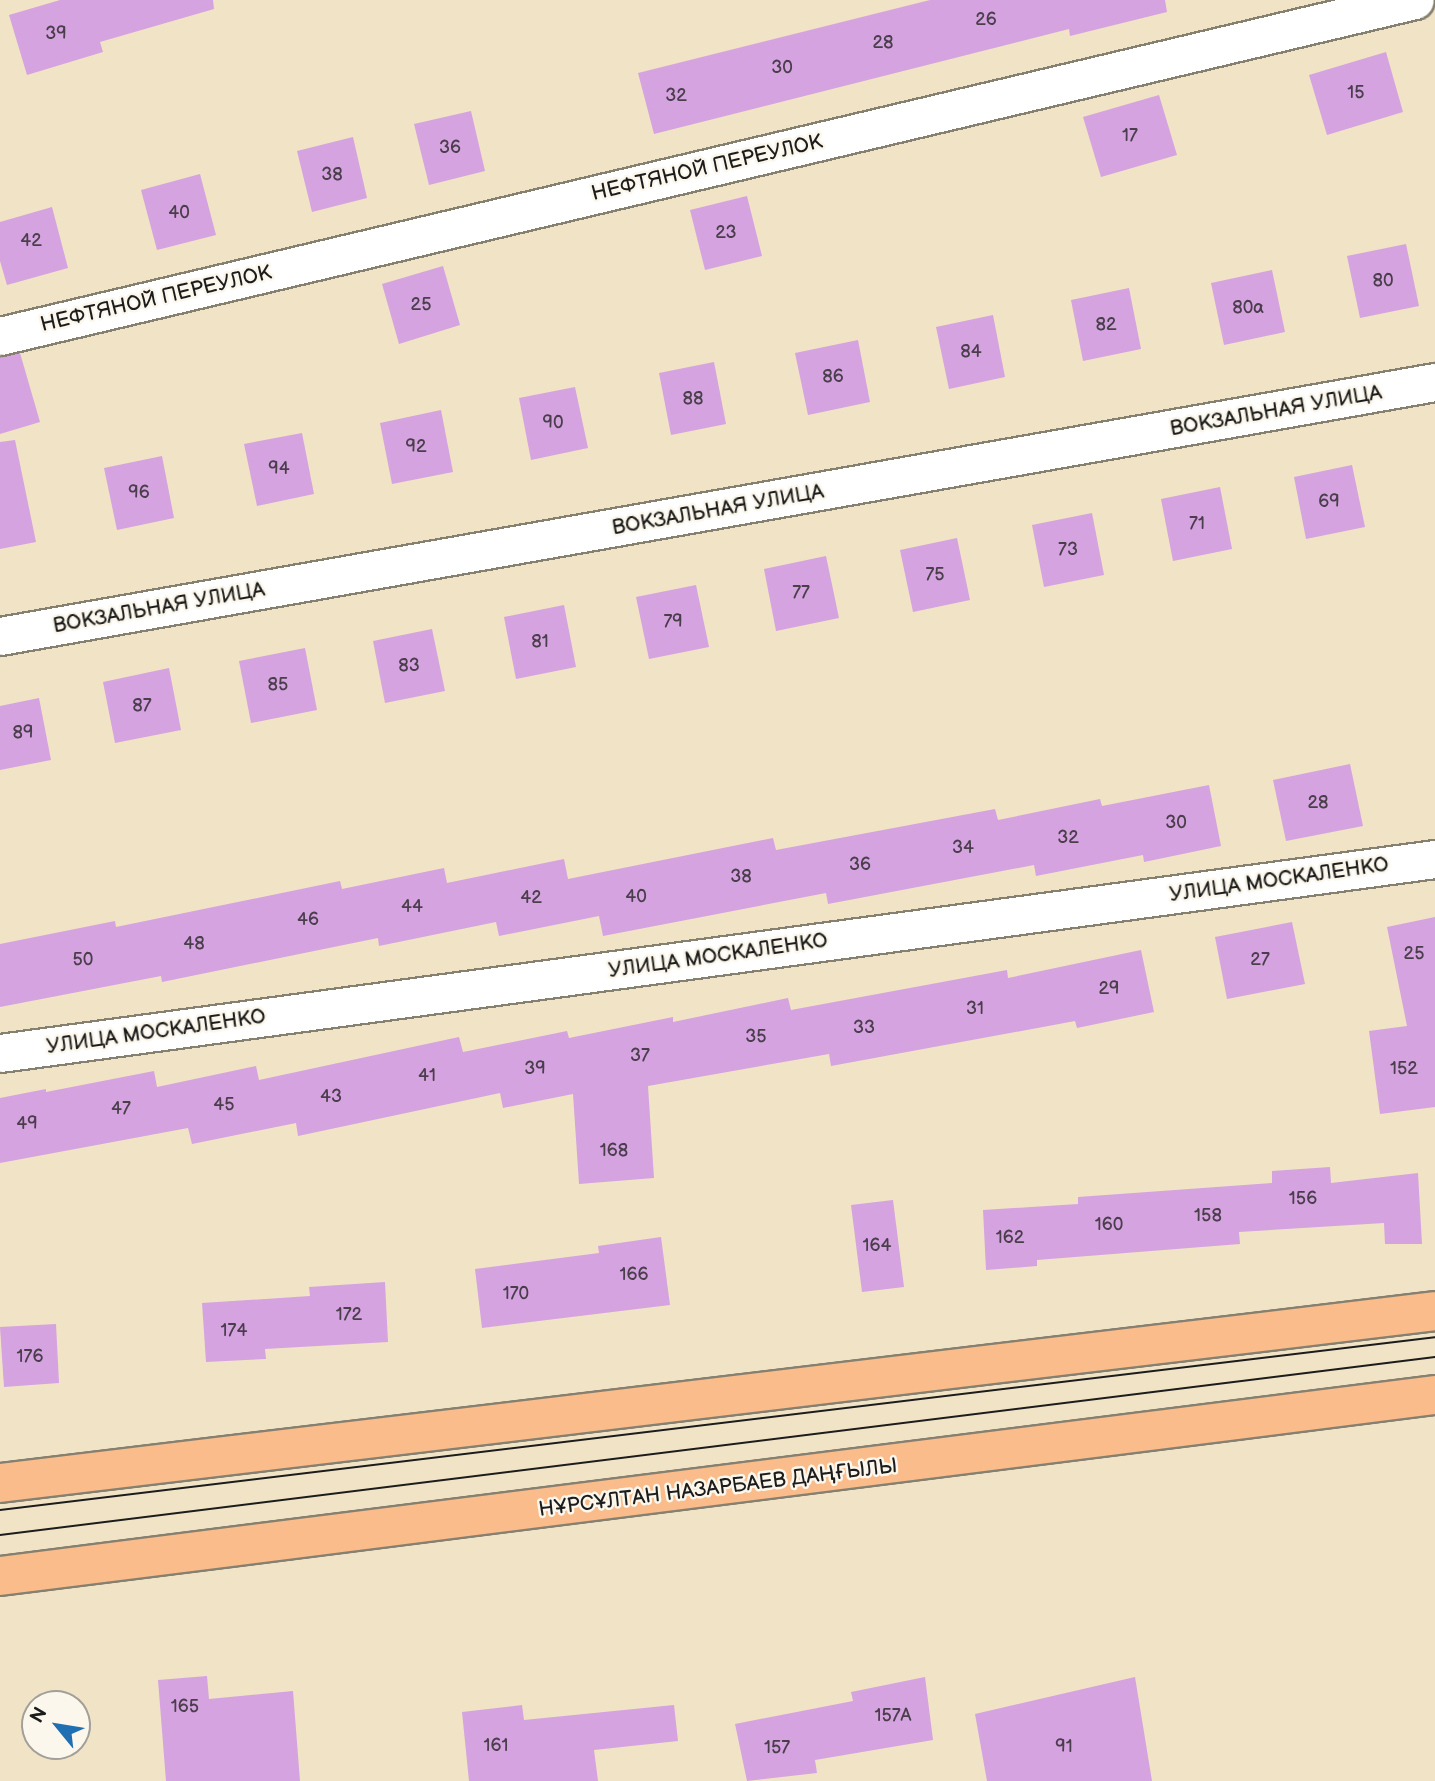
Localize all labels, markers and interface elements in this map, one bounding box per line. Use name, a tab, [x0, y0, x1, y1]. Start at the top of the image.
house number: 26	[975, 9, 997, 31]
house number: 39	[45, 23, 67, 45]
house number: 28	[872, 32, 894, 54]
house number: 30	[771, 57, 793, 79]
house number: 15	[1347, 82, 1365, 104]
house number: 32	[665, 85, 687, 107]
house number: 17	[1122, 125, 1138, 147]
street label: НЕФТЯНОЙ ПЕРЕУЛОК	[589, 129, 825, 207]
house number: 36	[439, 137, 461, 159]
house number: 38	[321, 164, 343, 186]
house number: 40	[168, 202, 190, 224]
house number: 23	[715, 222, 737, 244]
house number: 42	[20, 230, 42, 252]
street label: НЕФТЯНОЙ ПЕРЕУЛОК	[38, 260, 274, 338]
house number: 80	[1372, 270, 1394, 292]
house number: 25	[411, 294, 431, 316]
house number: 80а	[1232, 297, 1264, 319]
house number: 82	[1095, 314, 1117, 336]
house number: 84	[960, 341, 982, 363]
house number: 86	[822, 366, 844, 388]
street label: ВОКЗАЛЬНАЯ УЛИЦА	[1168, 380, 1384, 442]
house number: 88	[683, 388, 703, 410]
house number: 90	[543, 412, 563, 434]
house number: 92	[405, 436, 427, 458]
house number: 94	[268, 458, 290, 480]
street label: ВОКЗАЛЬНАЯ УЛИЦА	[610, 479, 826, 541]
house number: 96	[128, 482, 150, 504]
house number: 69	[1318, 491, 1340, 513]
house number: 71	[1189, 513, 1205, 535]
house number: 73	[1058, 539, 1078, 561]
house number: 75	[925, 564, 945, 586]
street label: ВОКЗАЛЬНАЯ УЛИЦА	[51, 577, 267, 639]
house number: 77	[792, 582, 810, 604]
house number: 79	[663, 611, 683, 633]
house number: 81	[531, 631, 549, 653]
house number: 83	[398, 655, 420, 677]
house number: 85	[268, 674, 288, 696]
house number: 87	[132, 695, 152, 717]
house number: 89	[13, 722, 33, 744]
house number: 28	[1307, 792, 1329, 814]
house number: 30	[1165, 812, 1187, 834]
house number: 32	[1057, 827, 1079, 849]
house number: 34	[952, 837, 974, 859]
street label: УЛИЦА МОСКАЛЕНКО	[1168, 852, 1390, 908]
house number: 36	[849, 854, 871, 876]
house number: 38	[730, 866, 752, 888]
house number: 40	[625, 886, 647, 908]
house number: 42	[520, 887, 542, 909]
house number: 44	[401, 896, 423, 918]
house number: 46	[297, 909, 319, 931]
street label: УЛИЦА МОСКАЛЕНКО	[607, 928, 829, 984]
house number: 48	[183, 933, 205, 955]
house number: 25	[1404, 943, 1424, 965]
house number: 50	[73, 949, 93, 971]
house number: 27	[1250, 949, 1270, 971]
house number: 29	[1098, 978, 1120, 1000]
house number: 31	[966, 998, 984, 1020]
street label: УЛИЦА МОСКАЛЕНКО	[45, 1004, 267, 1060]
house number: 33	[853, 1017, 875, 1039]
house number: 35	[745, 1026, 767, 1048]
house number: 37	[630, 1045, 650, 1067]
house number: 39	[524, 1058, 546, 1080]
house number: 152	[1390, 1058, 1418, 1080]
house number: 41	[418, 1065, 436, 1087]
house number: 43	[320, 1086, 342, 1108]
house number: 45	[213, 1094, 235, 1116]
house number: 47	[111, 1098, 131, 1120]
house number: 49	[16, 1113, 38, 1135]
house number: 168	[600, 1140, 628, 1162]
house number: 156	[1289, 1188, 1317, 1210]
house number: 158	[1194, 1205, 1222, 1227]
house number: 160	[1095, 1214, 1123, 1236]
house number: 162	[996, 1227, 1024, 1249]
house number: 164	[863, 1235, 891, 1257]
house number: 166	[620, 1264, 648, 1286]
house number: 170	[503, 1283, 529, 1305]
house number: 172	[336, 1304, 362, 1326]
house number: 174	[221, 1320, 247, 1342]
house number: 176	[17, 1346, 43, 1368]
street label: НҰРСҰЛТАН НАЗАРБАЕВ ДАҢҒЫЛЫ	[537, 1453, 899, 1523]
north arrow	[21, 1690, 91, 1760]
house number: 165	[171, 1696, 199, 1718]
text: N	[26, 1703, 53, 1727]
house number: 157А	[874, 1705, 912, 1727]
house number: 161	[484, 1735, 508, 1757]
house number: 91	[1055, 1736, 1073, 1758]
house number: 157	[764, 1737, 790, 1759]

